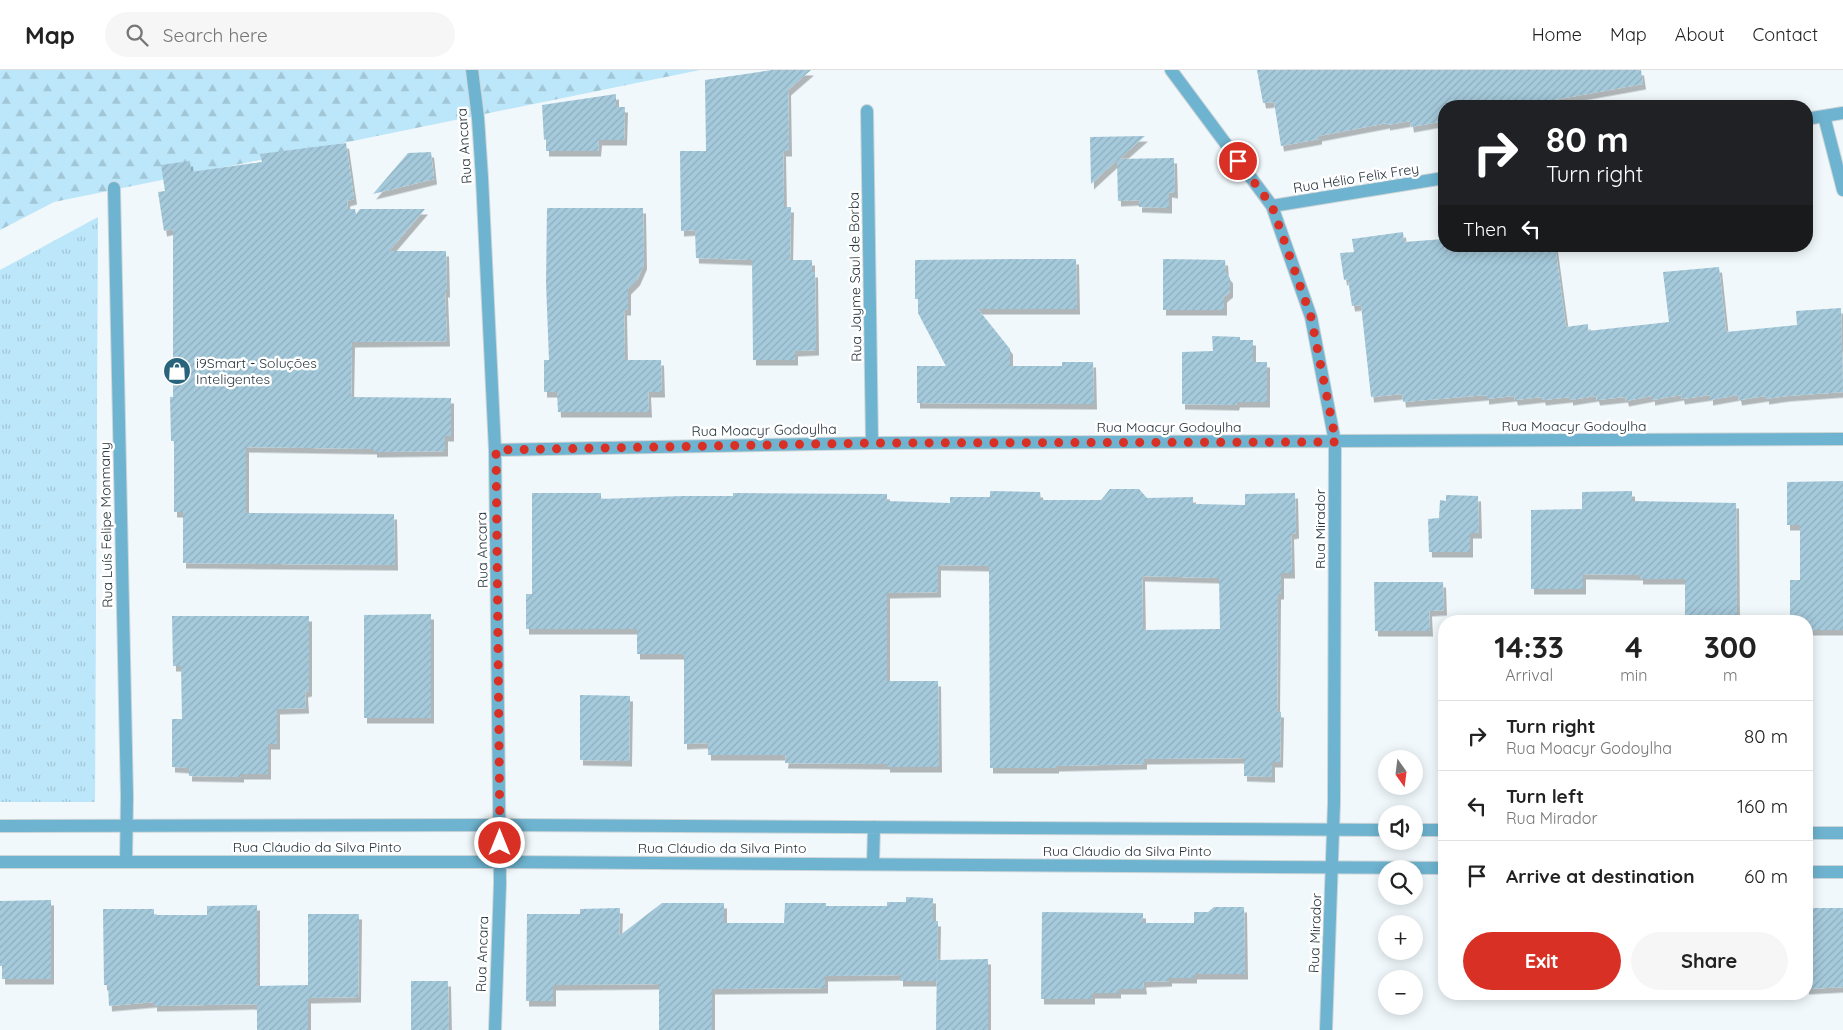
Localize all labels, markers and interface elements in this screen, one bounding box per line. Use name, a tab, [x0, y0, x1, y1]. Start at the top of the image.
search box	[105, 12, 455, 57]
text: Map	[25, 20, 75, 50]
icon: search	[123, 21, 151, 49]
text: Search here	[163, 23, 268, 47]
text: Home	[1532, 23, 1582, 46]
text: Map	[1610, 23, 1647, 46]
text: About	[1675, 23, 1725, 46]
text: Contact	[1753, 23, 1818, 46]
street label: Rua Ancara	[452, 107, 476, 185]
text: 80 m	[1546, 117, 1629, 161]
icon: right	[1463, 120, 1528, 185]
pin	[1217, 140, 1259, 182]
icon: arrive	[1224, 147, 1252, 175]
street label: Rua Hélio Felix Frey	[1292, 159, 1420, 197]
text: Turn right	[1546, 160, 1643, 188]
street label: Rua Jayme Saul de Borba	[845, 192, 865, 362]
icon: left	[1517, 215, 1545, 243]
text: Then	[1463, 217, 1507, 241]
place label: i9Smart - Soluções Inteligentes	[196, 354, 317, 388]
shop icon: i9Smart - Soluções Inteligentes	[162, 356, 192, 386]
street label: Rua Moacyr Godoylha	[1501, 417, 1647, 435]
street label: Rua Moacyr Godoylha	[1096, 418, 1242, 436]
street label: Rua Moacyr Godoylha	[691, 420, 837, 440]
street label: Rua Luís Felipe Monmany	[96, 442, 116, 608]
street label: Rua Mirador	[1311, 488, 1329, 569]
street label: Rua Ancara	[472, 512, 492, 588]
text: 14:33	[1494, 628, 1564, 666]
text: 4	[1625, 628, 1643, 666]
text: 300	[1704, 628, 1757, 666]
text: Arrival	[1505, 665, 1553, 685]
text: min	[1620, 665, 1648, 685]
text: m	[1723, 665, 1738, 685]
text: Turn right	[1506, 714, 1595, 738]
icon: right	[1463, 722, 1491, 750]
text: 80 m	[1744, 724, 1788, 748]
text: Rua Moacyr Godoylha	[1506, 738, 1672, 758]
north arrow	[1378, 750, 1422, 795]
map controls	[1378, 750, 1423, 1015]
text: Turn left	[1506, 784, 1584, 808]
icon: left	[1463, 792, 1491, 820]
text: 160 m	[1737, 794, 1788, 818]
button: sound	[1378, 805, 1423, 850]
text: Rua Mirador	[1506, 808, 1598, 828]
position arrow	[473, 816, 525, 868]
street label: Rua Cláudio da Silva Pinto	[233, 838, 401, 856]
street label: Rua Cláudio da Silva Pinto	[638, 839, 806, 857]
street label: Rua Cláudio da Silva Pinto	[1043, 842, 1211, 860]
button: search	[1378, 860, 1423, 905]
icon: arrive	[1463, 862, 1491, 890]
text: Arrive at destination	[1506, 864, 1695, 888]
text: 60 m	[1744, 864, 1788, 888]
street label: Rua Mirador	[1305, 892, 1325, 973]
button: +	[1378, 915, 1423, 960]
street label: Rua Ancara	[472, 916, 492, 992]
button: Exit	[1463, 932, 1621, 990]
button: Share	[1631, 932, 1788, 990]
button: −	[1378, 970, 1423, 1015]

